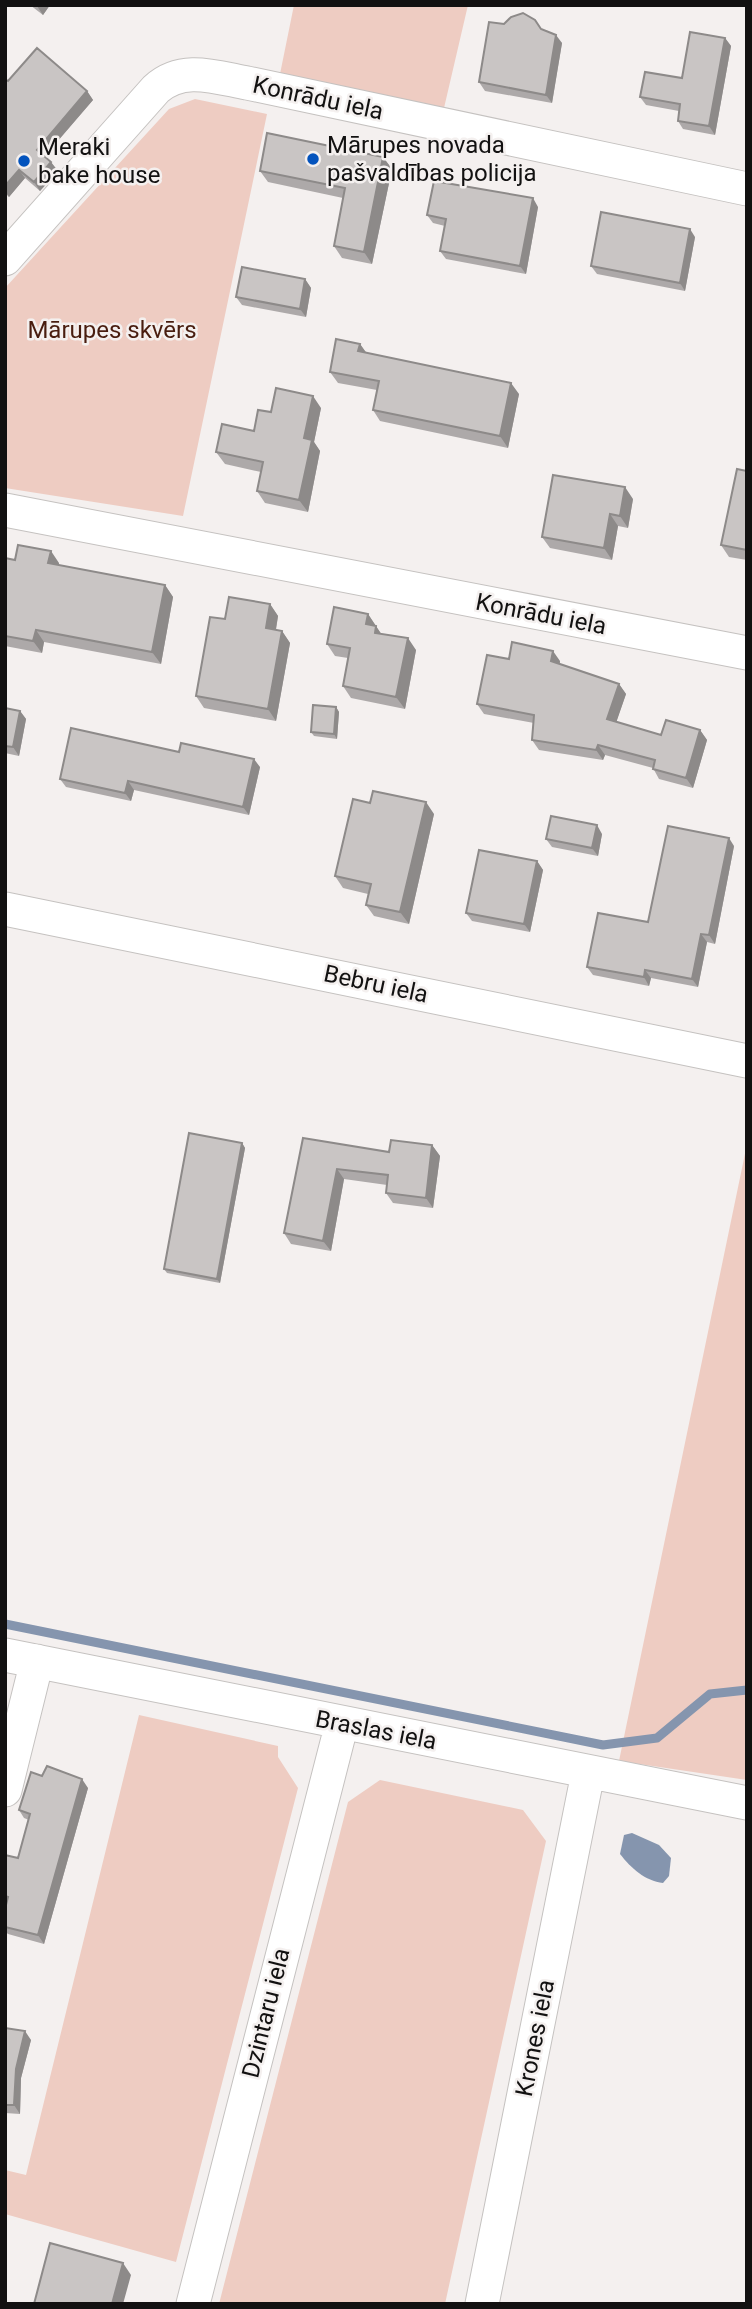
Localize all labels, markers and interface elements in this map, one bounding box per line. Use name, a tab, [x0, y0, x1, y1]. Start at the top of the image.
street label: Konrādu iela	[250, 71, 386, 125]
place label: Mārupes novada pašvaldības policija	[327, 131, 537, 187]
place label: Meraki bake house	[38, 133, 160, 189]
marker: Mārupes novada pašvaldības policija	[305, 151, 321, 167]
marker: Meraki bake house	[16, 153, 32, 169]
park label: Mārupes skvērs	[27, 316, 197, 344]
street label: Konrādu iela	[473, 588, 609, 640]
street label: Bebru iela	[321, 959, 431, 1009]
street label: Braslas iela	[313, 1705, 439, 1755]
street label: Dzintaru iela	[236, 1945, 296, 2081]
street label: Krones iela	[510, 1977, 560, 2099]

